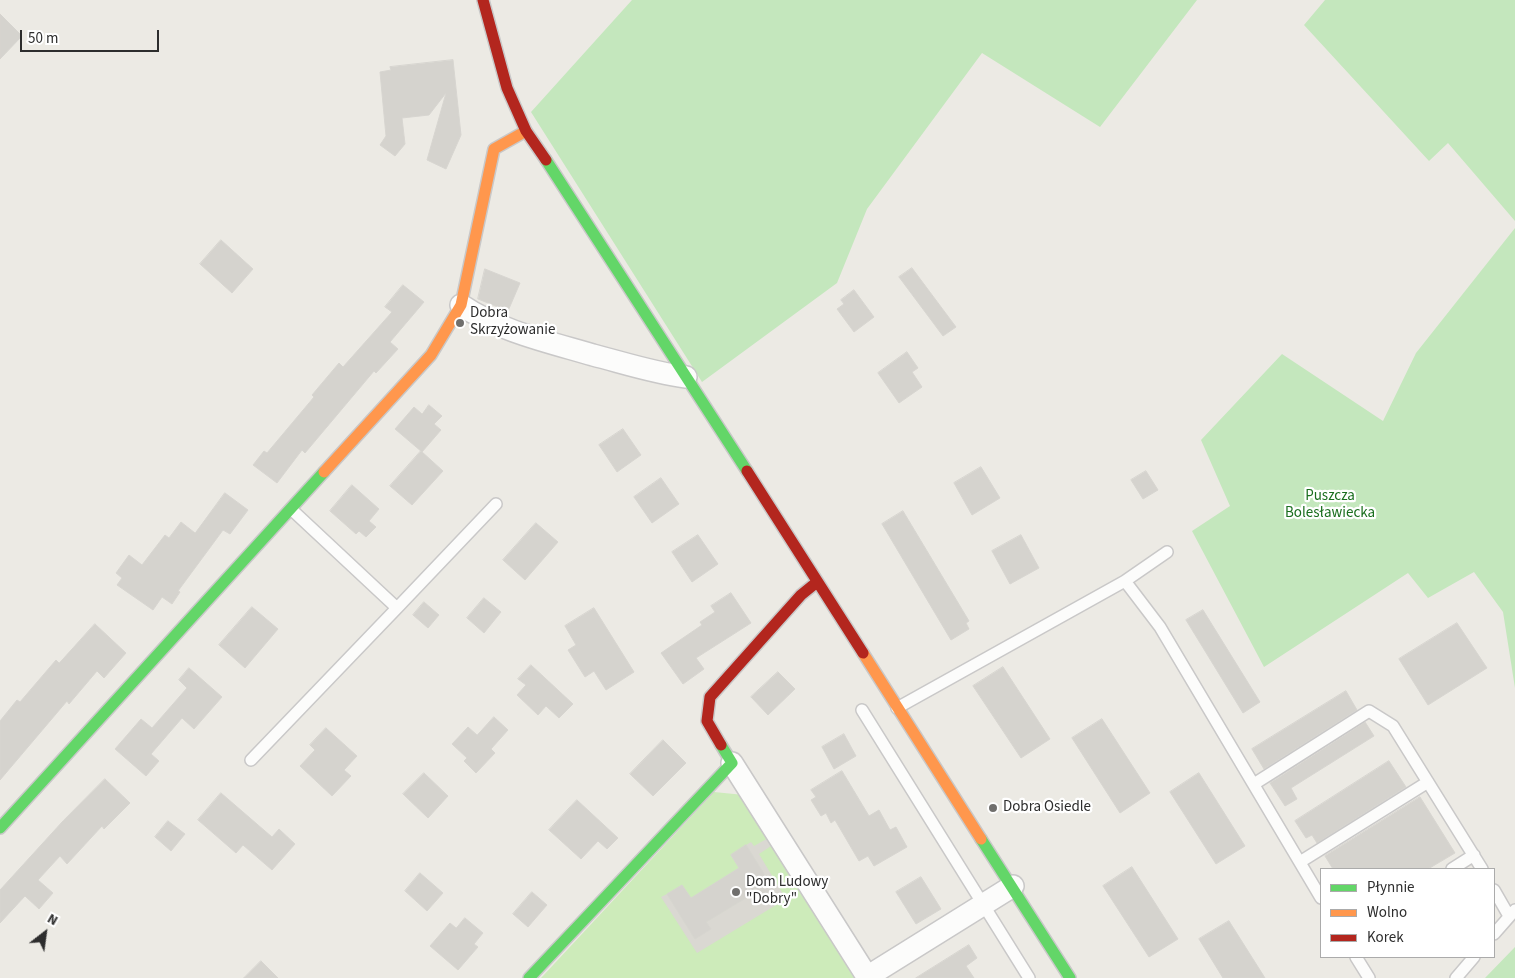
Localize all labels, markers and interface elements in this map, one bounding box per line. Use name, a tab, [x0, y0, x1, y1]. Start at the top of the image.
scale bar	[22, 20, 161, 52]
text: 50 m	[28, 28, 58, 49]
place label: Dobra Skrzyżowanie	[470, 305, 555, 340]
marker: Dobra Skrzyżowanie	[454, 317, 466, 329]
park label: Puszcza Bolesławiecka	[1285, 488, 1375, 523]
place label: Dobra Osiedle	[1003, 799, 1091, 817]
marker: Dobra Osiedle	[987, 802, 999, 814]
legend	[1320, 868, 1495, 958]
place label: Dom Ludowy "Dobry"	[746, 874, 828, 909]
text: Płynnie	[1367, 877, 1415, 898]
marker: Dom Ludowy "Dobry"	[730, 886, 742, 898]
text: Wolno	[1367, 902, 1407, 923]
north arrow	[20, 908, 70, 958]
text: N	[43, 909, 62, 931]
text: Korek	[1367, 927, 1404, 948]

